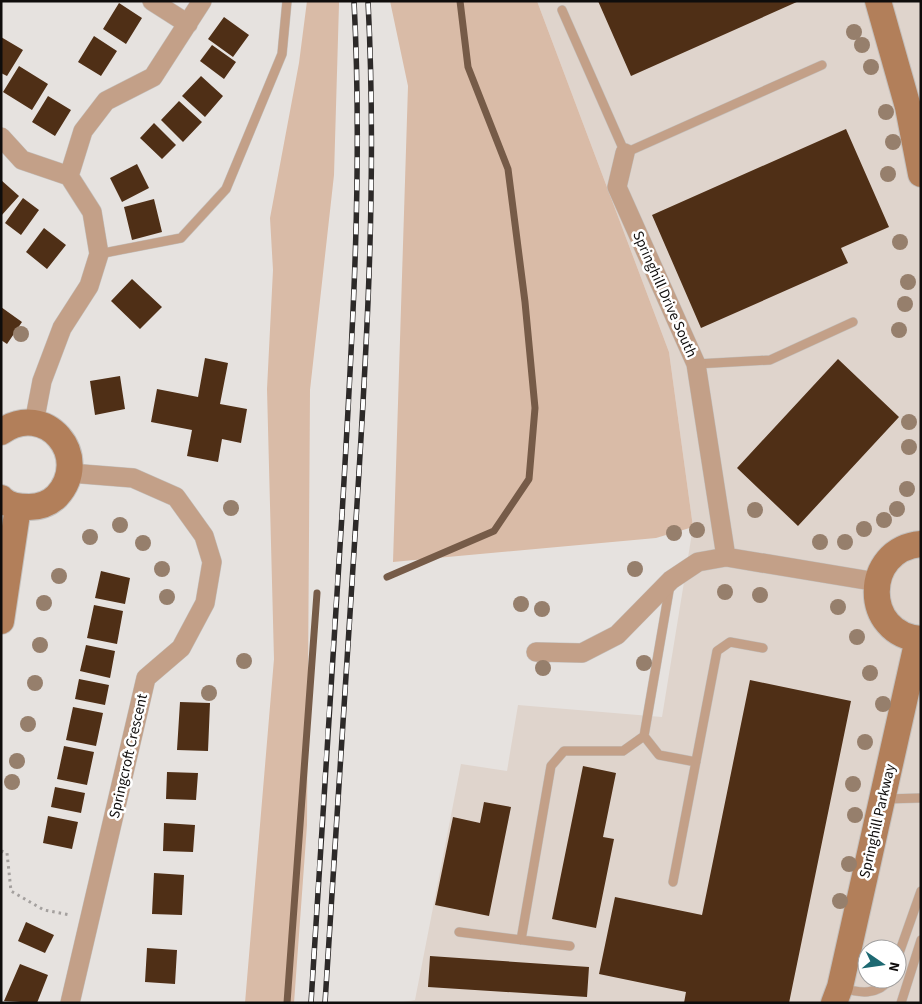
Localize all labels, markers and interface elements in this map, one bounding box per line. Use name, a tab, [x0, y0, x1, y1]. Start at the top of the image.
street label: Springhill Drive South	[627, 228, 702, 361]
street label: Springcroft Crescent	[104, 692, 153, 820]
street label: Springhill Parkway	[854, 762, 901, 880]
north arrow	[857, 939, 907, 989]
text: N	[883, 960, 904, 973]

